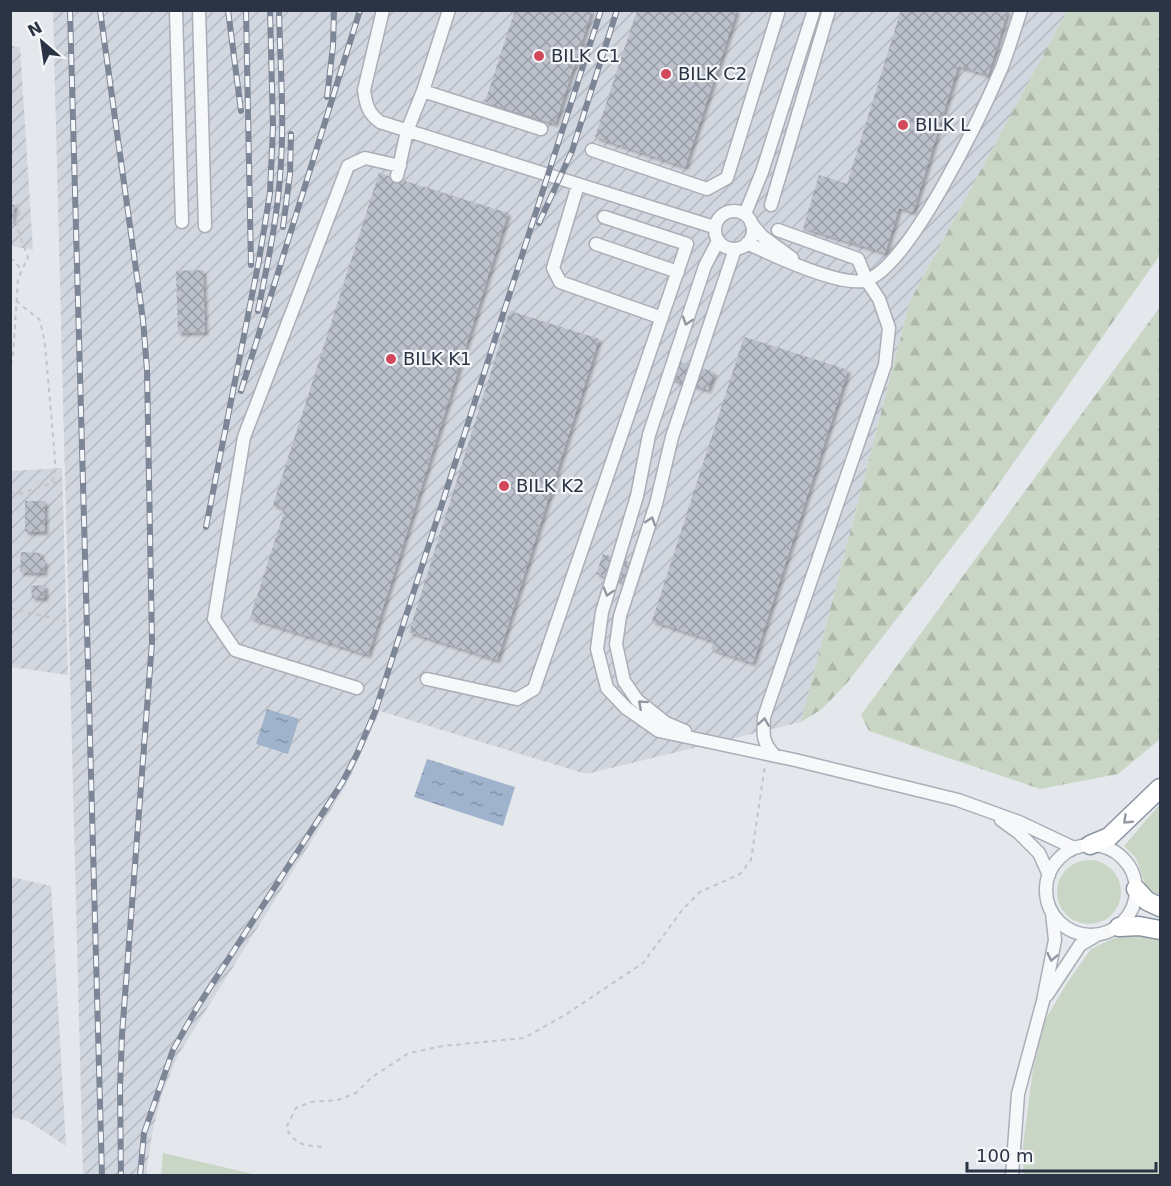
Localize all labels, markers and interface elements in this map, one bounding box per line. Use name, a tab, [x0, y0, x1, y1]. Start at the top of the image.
north arrow	[12, 12, 72, 72]
text: N	[25, 18, 45, 41]
place label: BILK C1	[551, 45, 620, 66]
marker: BILK C1	[532, 49, 546, 63]
place label: BILK C2	[678, 63, 747, 84]
marker: BILK C2	[659, 67, 673, 81]
place label: BILK L	[915, 114, 970, 135]
marker: BILK L	[896, 118, 910, 132]
one-way arrow	[682, 315, 694, 326]
place label: BILK K1	[403, 348, 471, 369]
marker: BILK K1	[384, 352, 398, 366]
place label: BILK K2	[516, 475, 584, 496]
marker: BILK K2	[497, 479, 511, 493]
one-way arrow	[644, 516, 656, 527]
one-way arrow	[603, 586, 615, 597]
one-way arrow	[638, 700, 649, 711]
one-way arrow	[758, 718, 770, 727]
one-way arrow	[1124, 813, 1134, 824]
one-way arrow	[1046, 951, 1059, 961]
scale bar	[967, 1135, 1156, 1173]
text: 100 m	[976, 1145, 1034, 1166]

